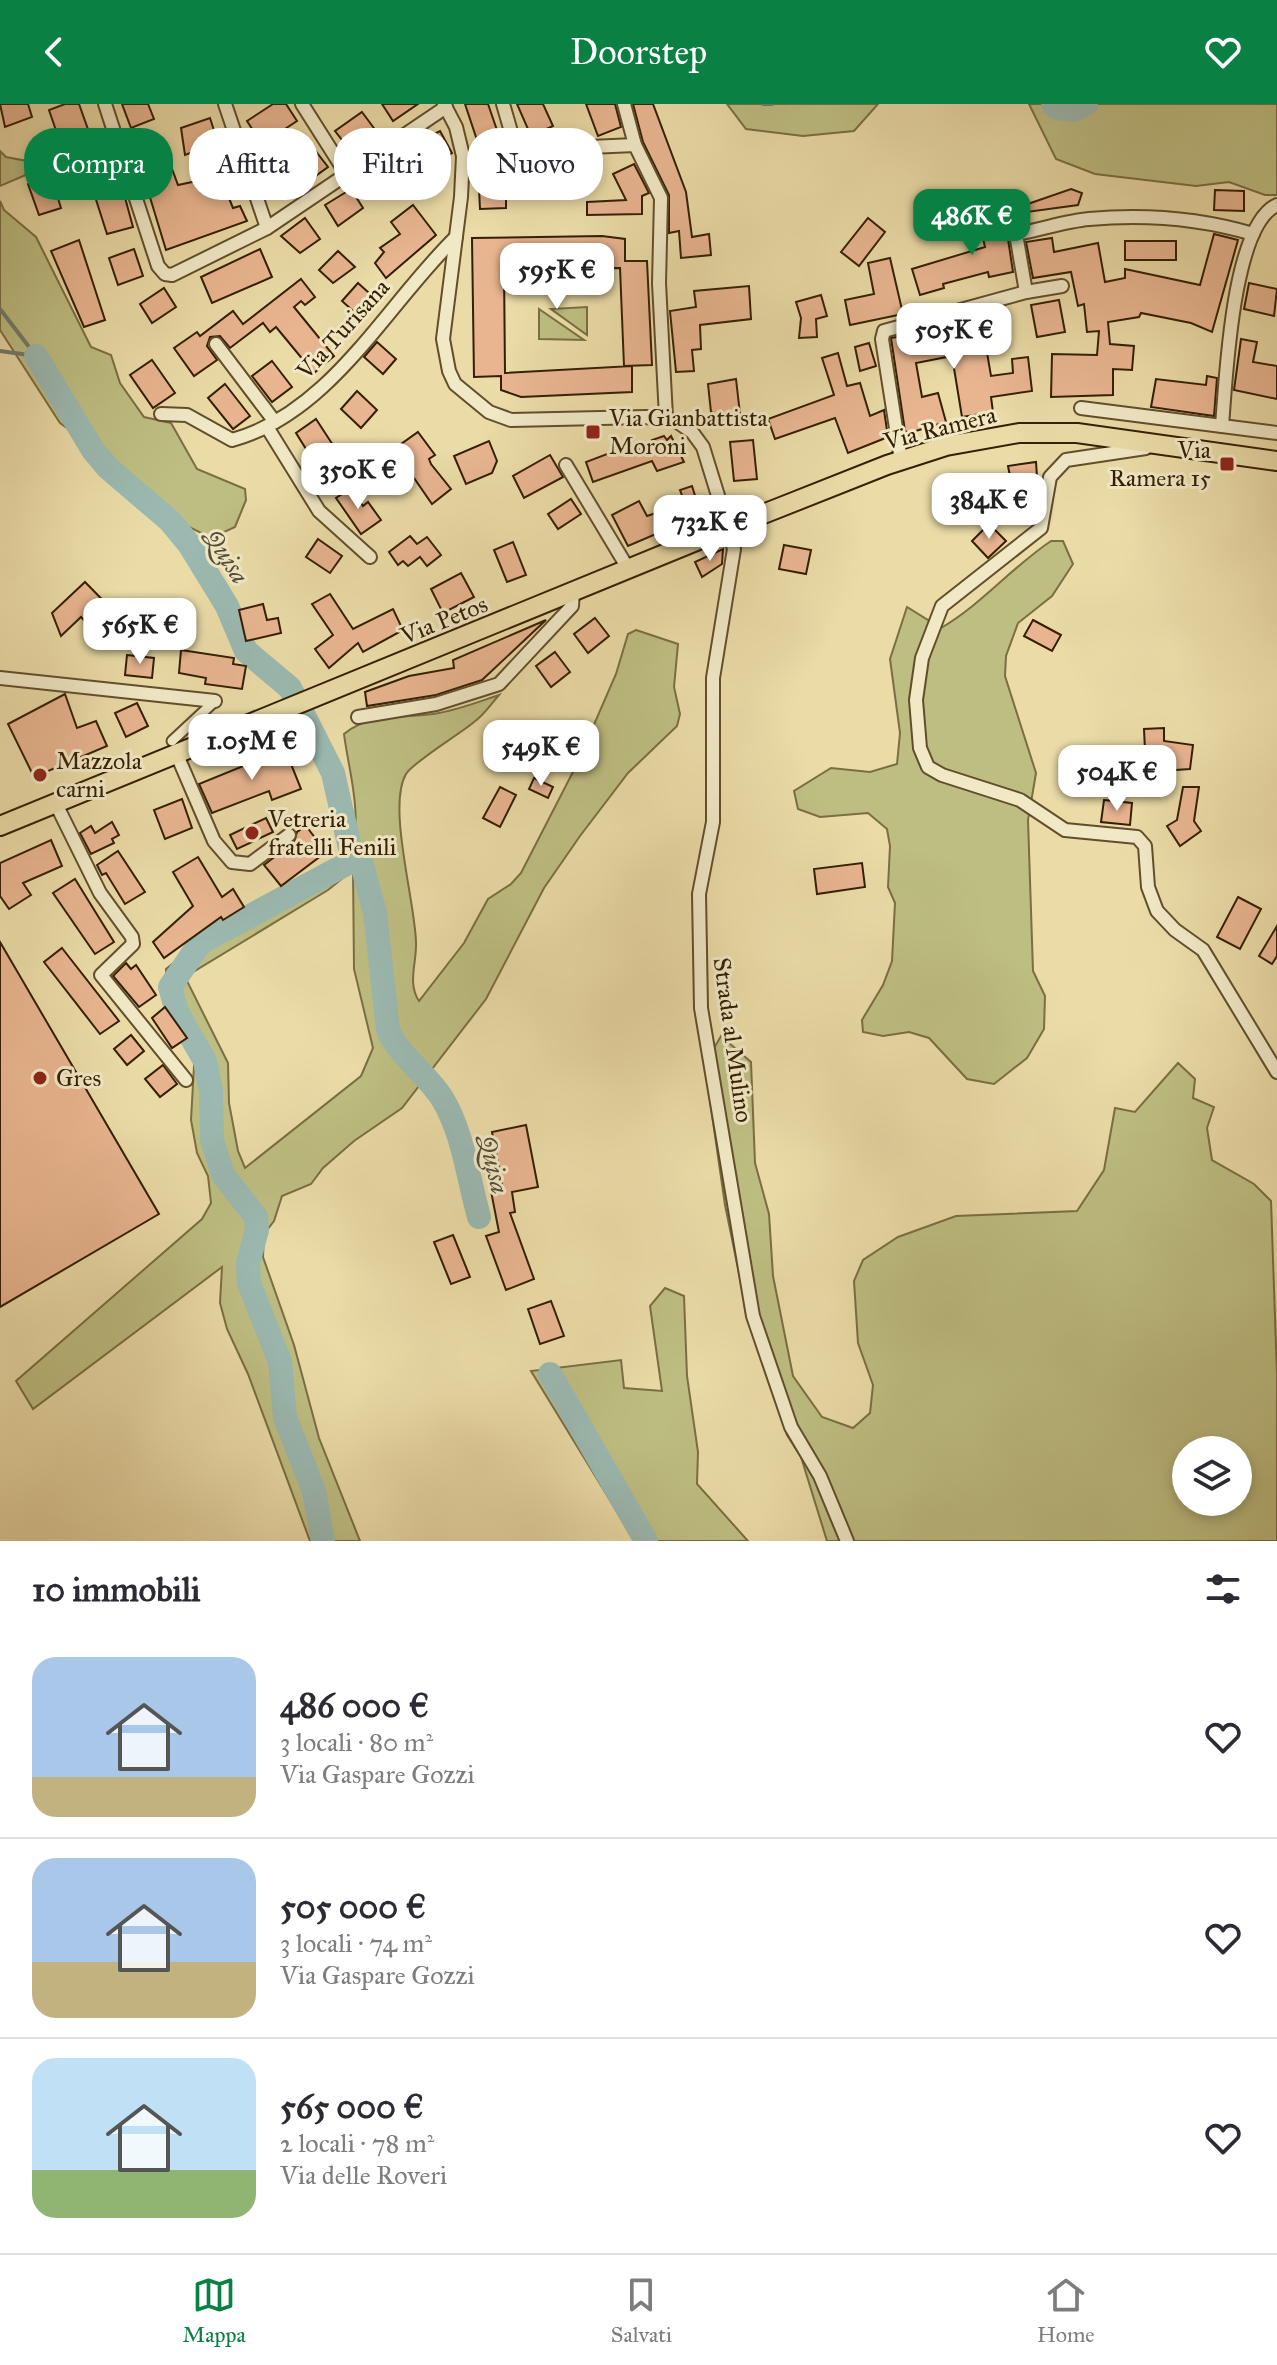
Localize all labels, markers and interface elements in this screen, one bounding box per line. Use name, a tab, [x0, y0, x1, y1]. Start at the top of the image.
icon: back	[32, 30, 76, 74]
text: Doorstep	[570, 30, 707, 74]
icon: heart	[1201, 30, 1245, 74]
chip: Compra	[24, 128, 173, 200]
chip: Affitta	[189, 128, 318, 200]
chip: Filtri	[334, 128, 451, 200]
chip: Nuovo	[467, 128, 603, 200]
pin: 486K €	[907, 189, 1037, 257]
text: 486K €	[931, 199, 1013, 231]
pin: 595K €	[492, 243, 622, 311]
text: 595K €	[518, 253, 596, 285]
street label: Via Turisana	[289, 272, 397, 386]
pin: 505K €	[889, 303, 1019, 371]
text: 505K €	[914, 313, 994, 345]
street label: Via Ramera	[880, 399, 1000, 457]
place label: Via Gianbattista Moroni	[608, 403, 768, 461]
marker: Via Gianbattista Moroni	[584, 423, 602, 441]
place label: Via Ramera 15	[1109, 435, 1212, 493]
pin: 350K €	[293, 443, 423, 511]
text: 350K €	[319, 453, 397, 485]
marker: Via Ramera 15	[1218, 455, 1236, 473]
pin: 384K €	[924, 473, 1054, 541]
text: 384K €	[950, 483, 1028, 515]
pin: 732K €	[645, 495, 775, 563]
text: 732K €	[672, 505, 748, 537]
water label: Quisa	[196, 521, 257, 590]
street label: Via Petos	[395, 589, 492, 651]
pin: 565K €	[75, 598, 205, 666]
text: 565K €	[101, 608, 179, 640]
pin: 1.05M €	[178, 714, 326, 782]
pin: 549K €	[476, 720, 606, 788]
text: 1.05M €	[206, 724, 298, 756]
text: 549K €	[501, 730, 581, 762]
pin: 504K €	[1052, 745, 1182, 813]
place label: Mazzola carni	[56, 746, 143, 804]
text: 504K €	[1076, 755, 1158, 787]
marker: Mazzola carni	[31, 766, 49, 784]
place label: Vetreria fratelli Fenili	[267, 804, 397, 862]
marker: Vetreria fratelli Fenili	[243, 824, 261, 842]
street label: Strada al Mulino	[707, 956, 759, 1124]
place label: Gres	[56, 1063, 101, 1093]
marker: Gres	[31, 1069, 49, 1087]
water label: Quisa	[471, 1129, 517, 1197]
map controls	[1172, 1436, 1252, 1516]
button: layers	[1172, 1436, 1252, 1516]
icon: filters	[1201, 1567, 1245, 1611]
text: 10 immobili	[32, 1569, 200, 1610]
text: 486 000 €	[280, 1685, 429, 1726]
icon: home	[96, 1689, 192, 1785]
icon: heart	[1201, 1715, 1245, 1759]
text: 3 locali · 80 m²	[280, 1726, 433, 1758]
text: Via Gaspare Gozzi	[280, 1758, 475, 1790]
text: 505 000 €	[280, 1886, 426, 1927]
icon: home	[96, 1890, 192, 1986]
icon: heart	[1201, 1916, 1245, 1960]
text: 3 locali · 74 m²	[280, 1927, 432, 1959]
text: Via Gaspare Gozzi	[280, 1959, 475, 1991]
text: 565 000 €	[280, 2086, 424, 2127]
icon: home	[96, 2090, 192, 2186]
icon: heart	[1201, 2116, 1245, 2160]
text: 2 locali · 78 m²	[280, 2127, 434, 2159]
text: Via delle Roveri	[280, 2159, 447, 2191]
tab: Mappa	[182, 2273, 246, 2348]
tab: Salvati	[611, 2273, 672, 2348]
tab: Home	[1037, 2273, 1095, 2348]

